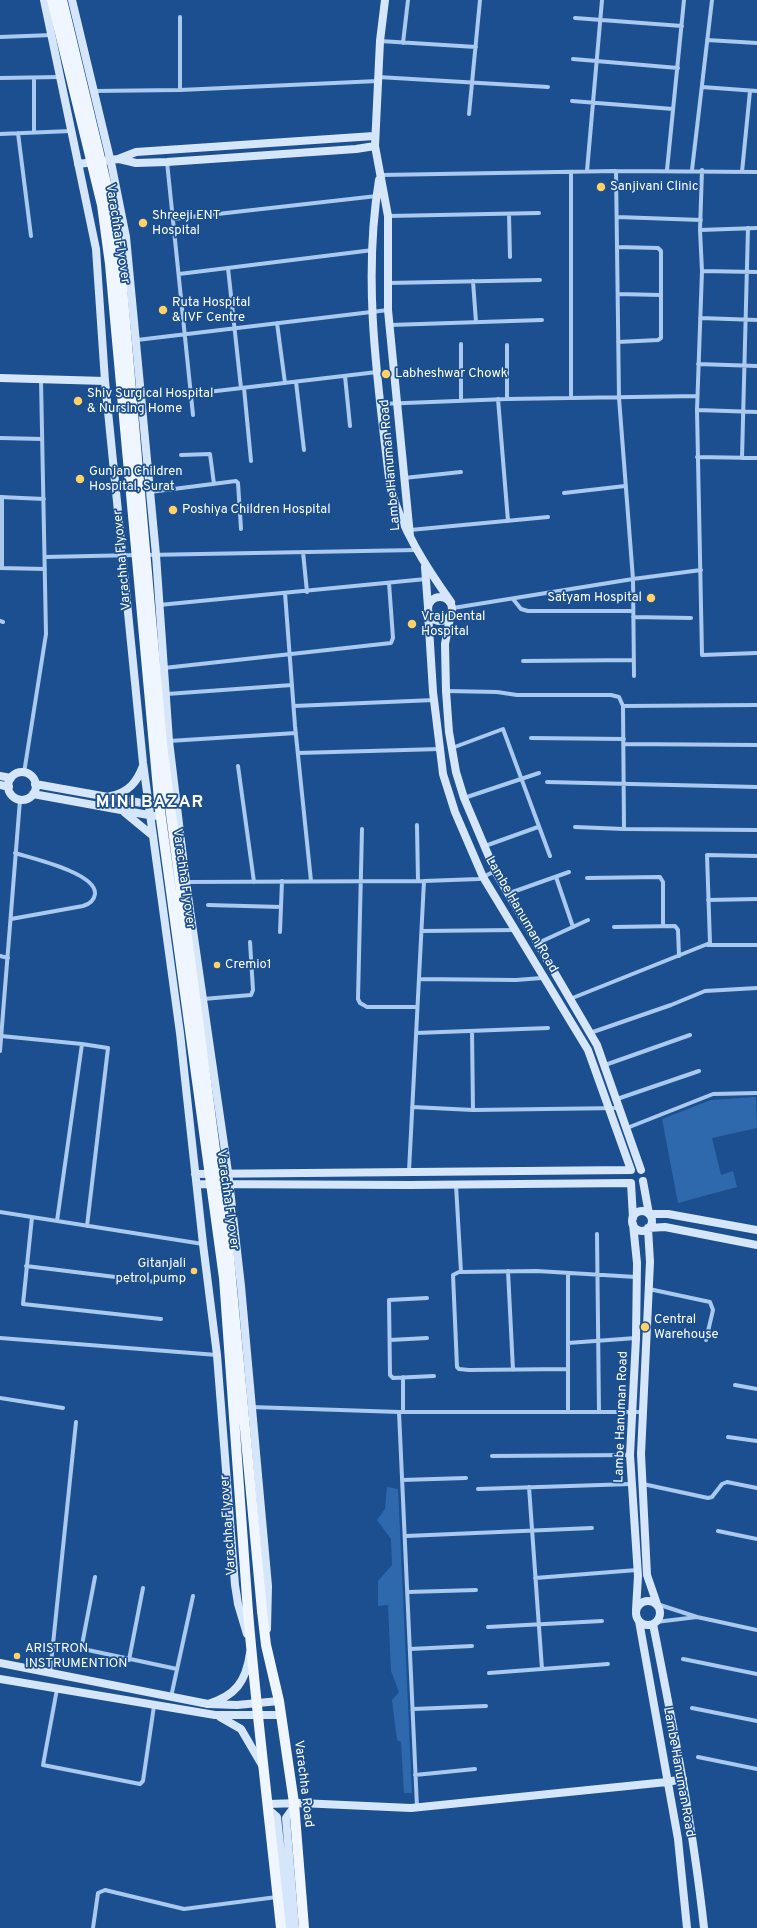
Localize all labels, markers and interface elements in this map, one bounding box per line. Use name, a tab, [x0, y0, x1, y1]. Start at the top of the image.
place label: Sanjivani Clinic	[610, 179, 698, 195]
marker: Sanjivani Clinic	[595, 181, 607, 193]
street label: Varachha Flyover	[101, 183, 133, 285]
place label: Shreeji ENT Hospital	[152, 208, 220, 239]
marker: Shreeji ENT Hospital	[137, 217, 149, 229]
place label: Ruta Hospital & IVF Centre	[172, 295, 250, 326]
marker: Ruta Hospital & IVF Centre	[157, 304, 169, 316]
place label: Labheshwar Chowk	[395, 366, 508, 382]
marker: Labheshwar Chowk	[380, 368, 392, 380]
place label: Shiv Surgical Hospital & Nursing Home	[87, 386, 213, 417]
marker: Shiv Surgical Hospital & Nursing Home	[72, 395, 84, 407]
street label: Lambe Hanuman Road	[377, 399, 405, 531]
place label: Gunjan Children Hospital, Surat	[89, 464, 183, 495]
marker: Gunjan Children Hospital, Surat	[74, 473, 86, 485]
place label: Poshiya Children Hospital	[182, 502, 331, 518]
marker: Poshiya Children Hospital	[167, 504, 179, 516]
street label: Varachha Flyover	[111, 509, 135, 611]
place label: Satyam Hospital	[547, 590, 642, 606]
marker: Satyam Hospital	[645, 592, 657, 604]
place label: Vraj Dental Hospital	[421, 609, 485, 640]
marker: Vraj Dental Hospital	[406, 618, 418, 630]
district label: MINI BAZAR	[96, 794, 204, 814]
street label: Varachha Flyover	[168, 828, 198, 930]
street label: Lambe Hanuman Road	[481, 854, 561, 976]
place label: Cremio1	[225, 957, 272, 973]
marker: Cremio1	[212, 960, 222, 970]
street label: Varachha Flyover	[212, 1149, 242, 1251]
place label: Gitanjali petrol pump	[115, 1256, 186, 1287]
marker: Gitanjali petrol pump	[189, 1266, 199, 1276]
place label: Central Warehouse	[654, 1312, 718, 1343]
marker: Central Warehouse	[639, 1321, 651, 1333]
street label: Lambe Hanuman Road	[612, 1351, 632, 1483]
street label: Varachha Flyover	[218, 1474, 240, 1576]
place label: ARISTRON INSTRUMENTION	[25, 1641, 127, 1672]
marker: ARISTRON INSTRUMENTION	[12, 1651, 22, 1661]
street label: Lambe Hanuman Road	[659, 1706, 697, 1838]
street label: Varachha Road	[290, 1740, 316, 1828]

